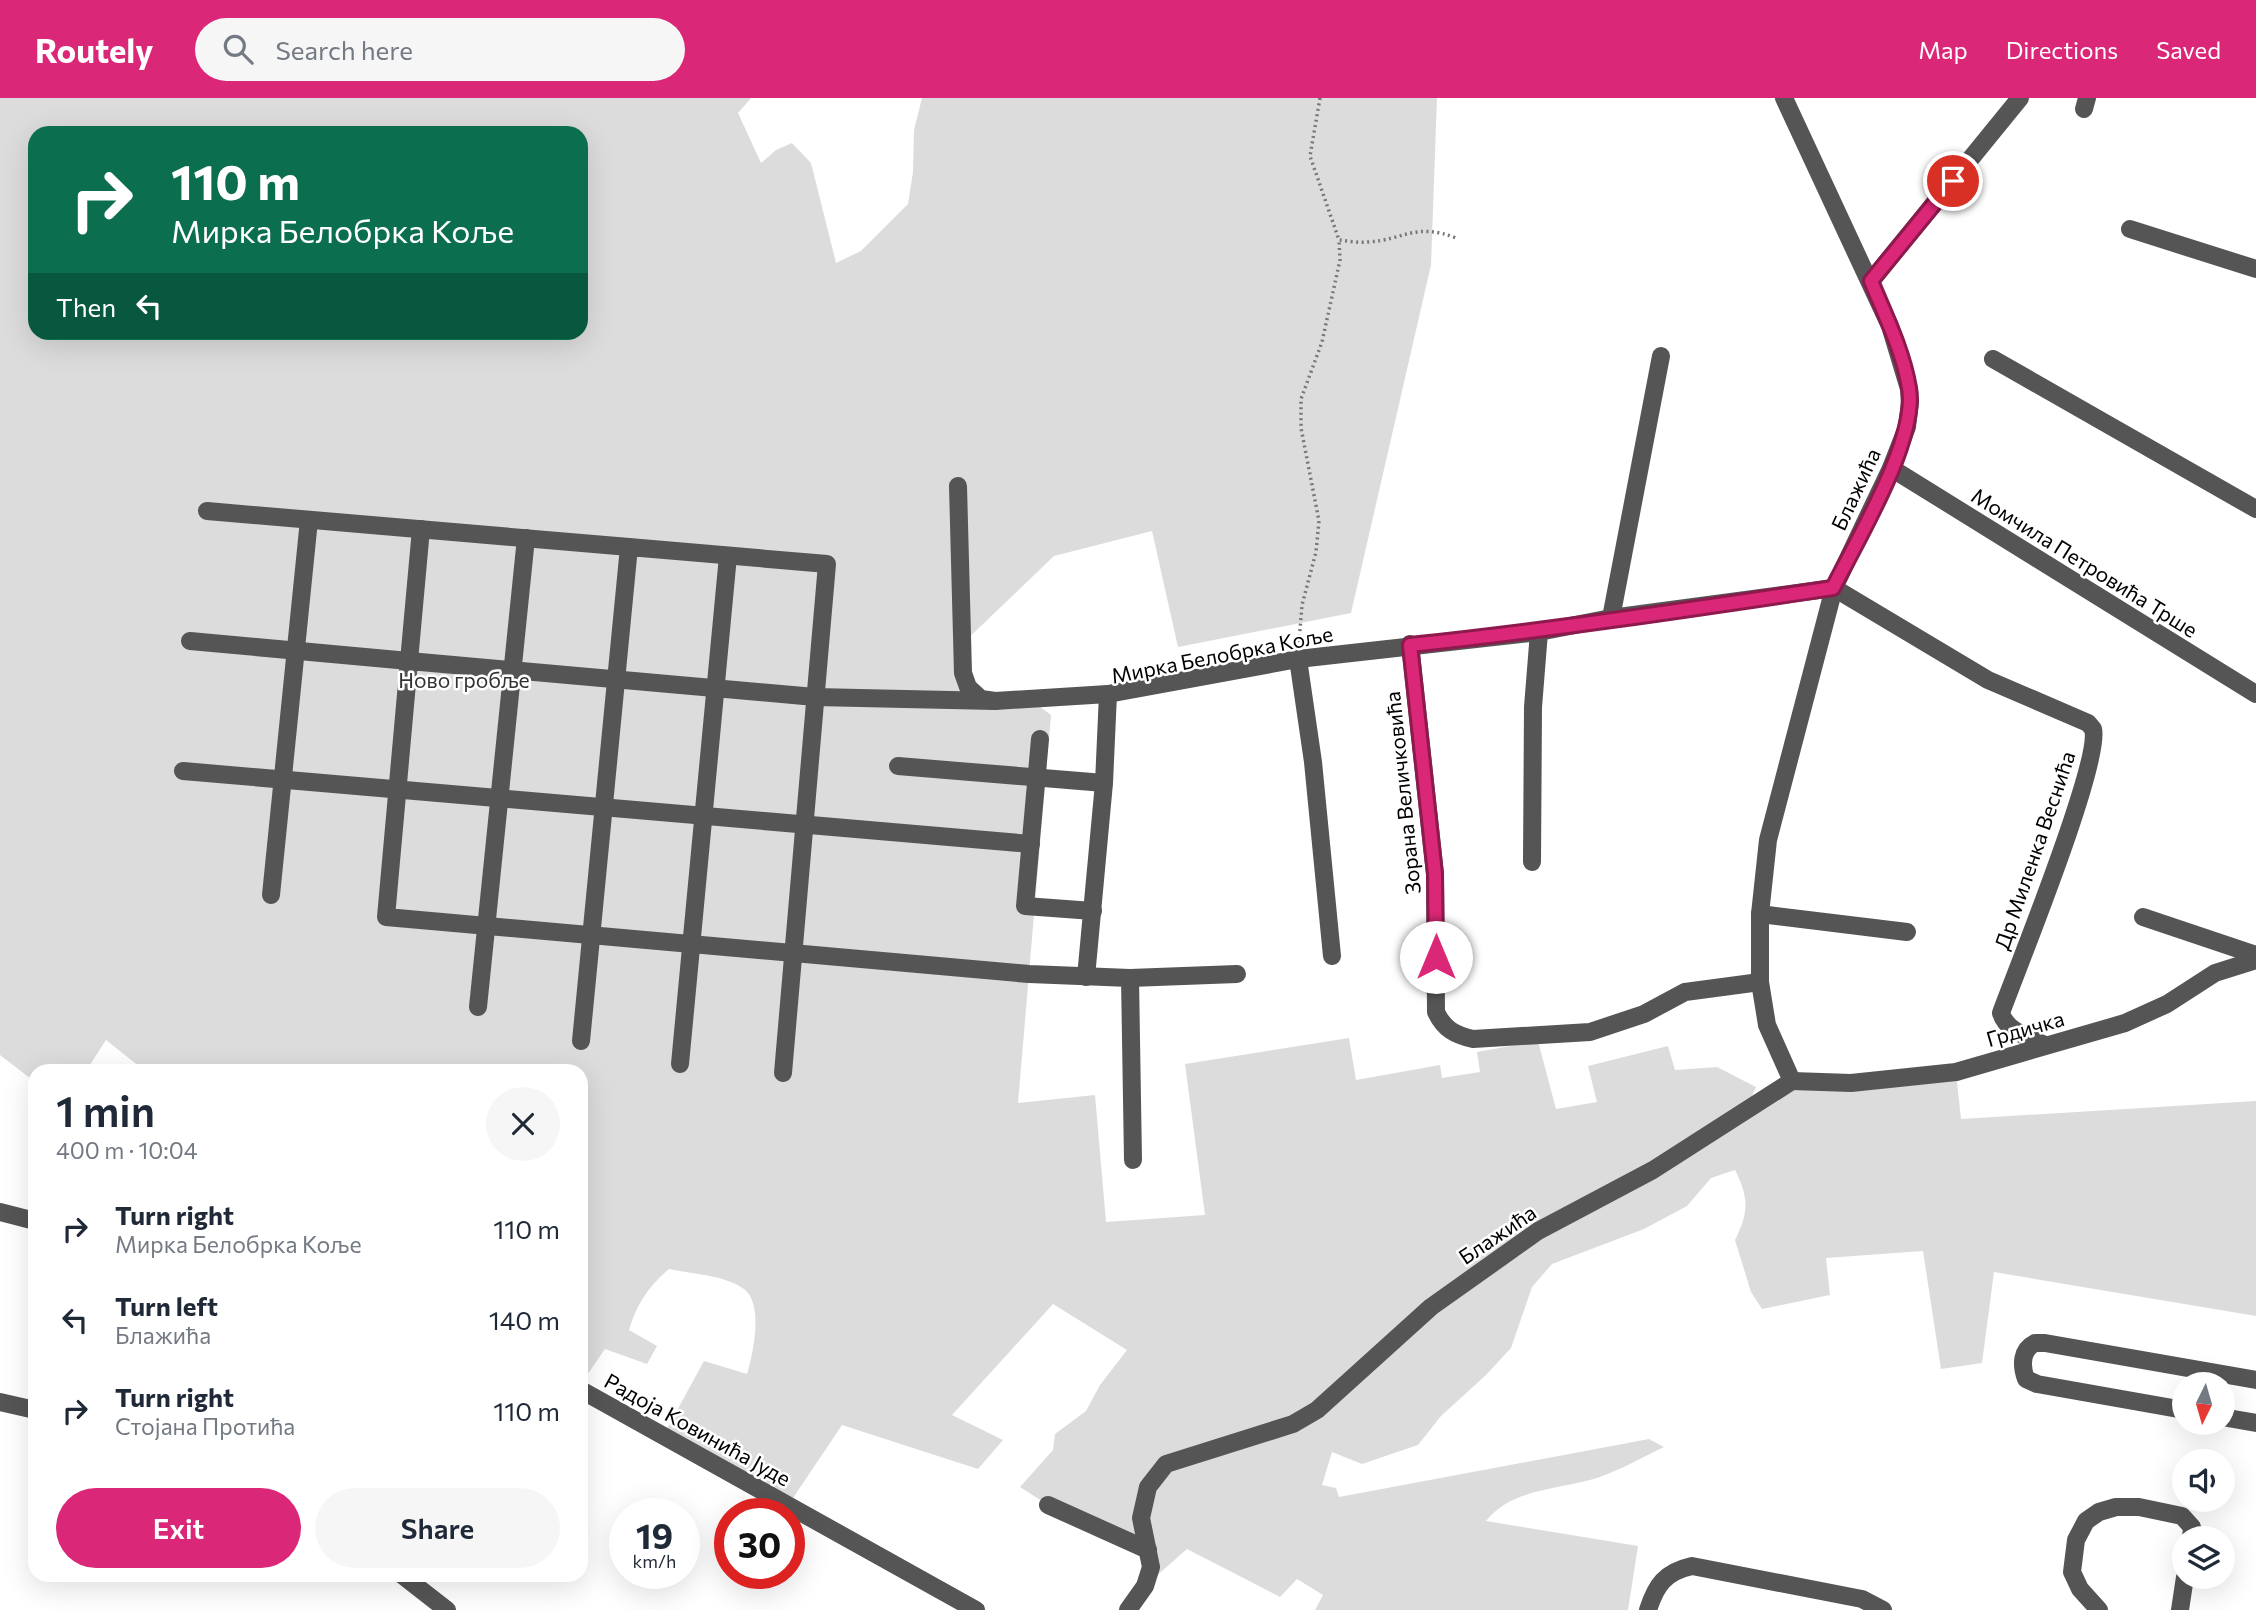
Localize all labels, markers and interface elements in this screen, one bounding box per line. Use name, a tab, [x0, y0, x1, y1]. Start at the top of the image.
search box	[195, 18, 685, 81]
text: Routely	[35, 29, 153, 70]
icon: search	[219, 30, 257, 68]
text: Search here	[275, 34, 413, 65]
text: Map	[1918, 35, 1968, 64]
text: Directions	[2006, 35, 2118, 64]
text: Saved	[2156, 35, 2221, 64]
text: 110 m	[171, 150, 300, 210]
pin	[1923, 151, 1983, 211]
icon: right	[56, 154, 147, 245]
icon: arrive	[1934, 162, 1972, 200]
text: Мирка Белобрка Коље	[171, 210, 514, 250]
icon: left	[130, 287, 168, 325]
text: Then	[56, 291, 116, 322]
street label: Блажића	[1825, 444, 1885, 534]
street label: Момчила Петровића Трше	[1967, 482, 2203, 642]
street label: Мирка Белобрка Коље	[1109, 620, 1335, 688]
park label: Ново гробље	[398, 667, 530, 692]
street label: Зорана Величковића	[1379, 690, 1425, 896]
street label: Др Миленка Веснића	[1988, 748, 2080, 952]
position arrow	[1399, 920, 1473, 994]
street label: Грдичка	[1983, 1005, 2067, 1051]
text: 1 min	[56, 1084, 155, 1136]
button: close	[486, 1087, 560, 1161]
text: 400 m · 10:04	[56, 1136, 198, 1164]
text: Turn right	[115, 1199, 234, 1230]
street label: Блажића	[1454, 1199, 1540, 1269]
icon: right	[56, 1210, 94, 1248]
text: 110 m	[493, 1213, 560, 1244]
text: Мирка Белобрка Коље	[115, 1230, 362, 1258]
text: Turn left	[115, 1290, 218, 1321]
icon: left	[56, 1301, 94, 1339]
text: 140 m	[489, 1304, 560, 1335]
text: Блажића	[115, 1321, 211, 1349]
street label: Радоја Ковинића Јуде	[601, 1367, 795, 1491]
north arrow	[2172, 1372, 2235, 1435]
map controls	[2172, 1372, 2235, 1589]
text: Turn right	[115, 1381, 234, 1412]
icon: right	[56, 1392, 94, 1430]
text: 110 m	[493, 1395, 560, 1426]
text: Стојана Протића	[115, 1412, 295, 1440]
button: sound	[2172, 1449, 2235, 1512]
button: Exit	[56, 1488, 301, 1568]
button: Share	[315, 1488, 560, 1568]
speed limit sign: 30	[714, 1498, 805, 1589]
text: 19	[636, 1513, 673, 1556]
button: layers	[2172, 1526, 2235, 1589]
text: km/h	[633, 1550, 676, 1572]

